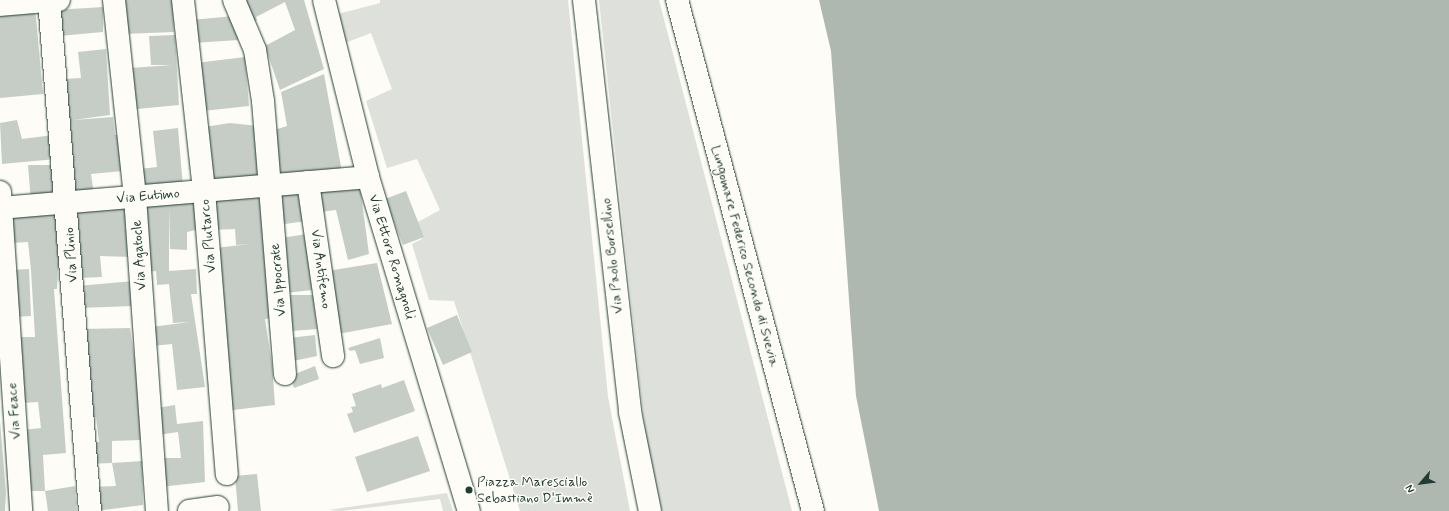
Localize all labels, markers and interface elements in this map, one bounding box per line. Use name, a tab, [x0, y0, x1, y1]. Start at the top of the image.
street label: Lungomare Federico Secondo di Svevia	[707, 144, 783, 368]
street label: Via Eutimo	[116, 185, 180, 207]
street label: Via Ettore Romagnoli	[365, 193, 419, 321]
street label: Via Plutarco	[197, 199, 219, 273]
street label: Via Paolo Borsellino	[598, 199, 626, 313]
street label: Via Agatocle	[128, 219, 150, 291]
street label: Via Plinio	[61, 227, 81, 283]
street label: Via Antifemo	[307, 228, 335, 310]
street label: Via Ippocrate	[266, 240, 290, 320]
street label: Via Feace	[4, 382, 24, 440]
north arrow	[1401, 463, 1441, 503]
place label: Piazza Maresciallo Sebastiano D'Immè	[477, 474, 593, 506]
text: N	[1403, 482, 1418, 495]
marker: Piazza Maresciallo Sebastiano D'Immè	[464, 485, 474, 495]

